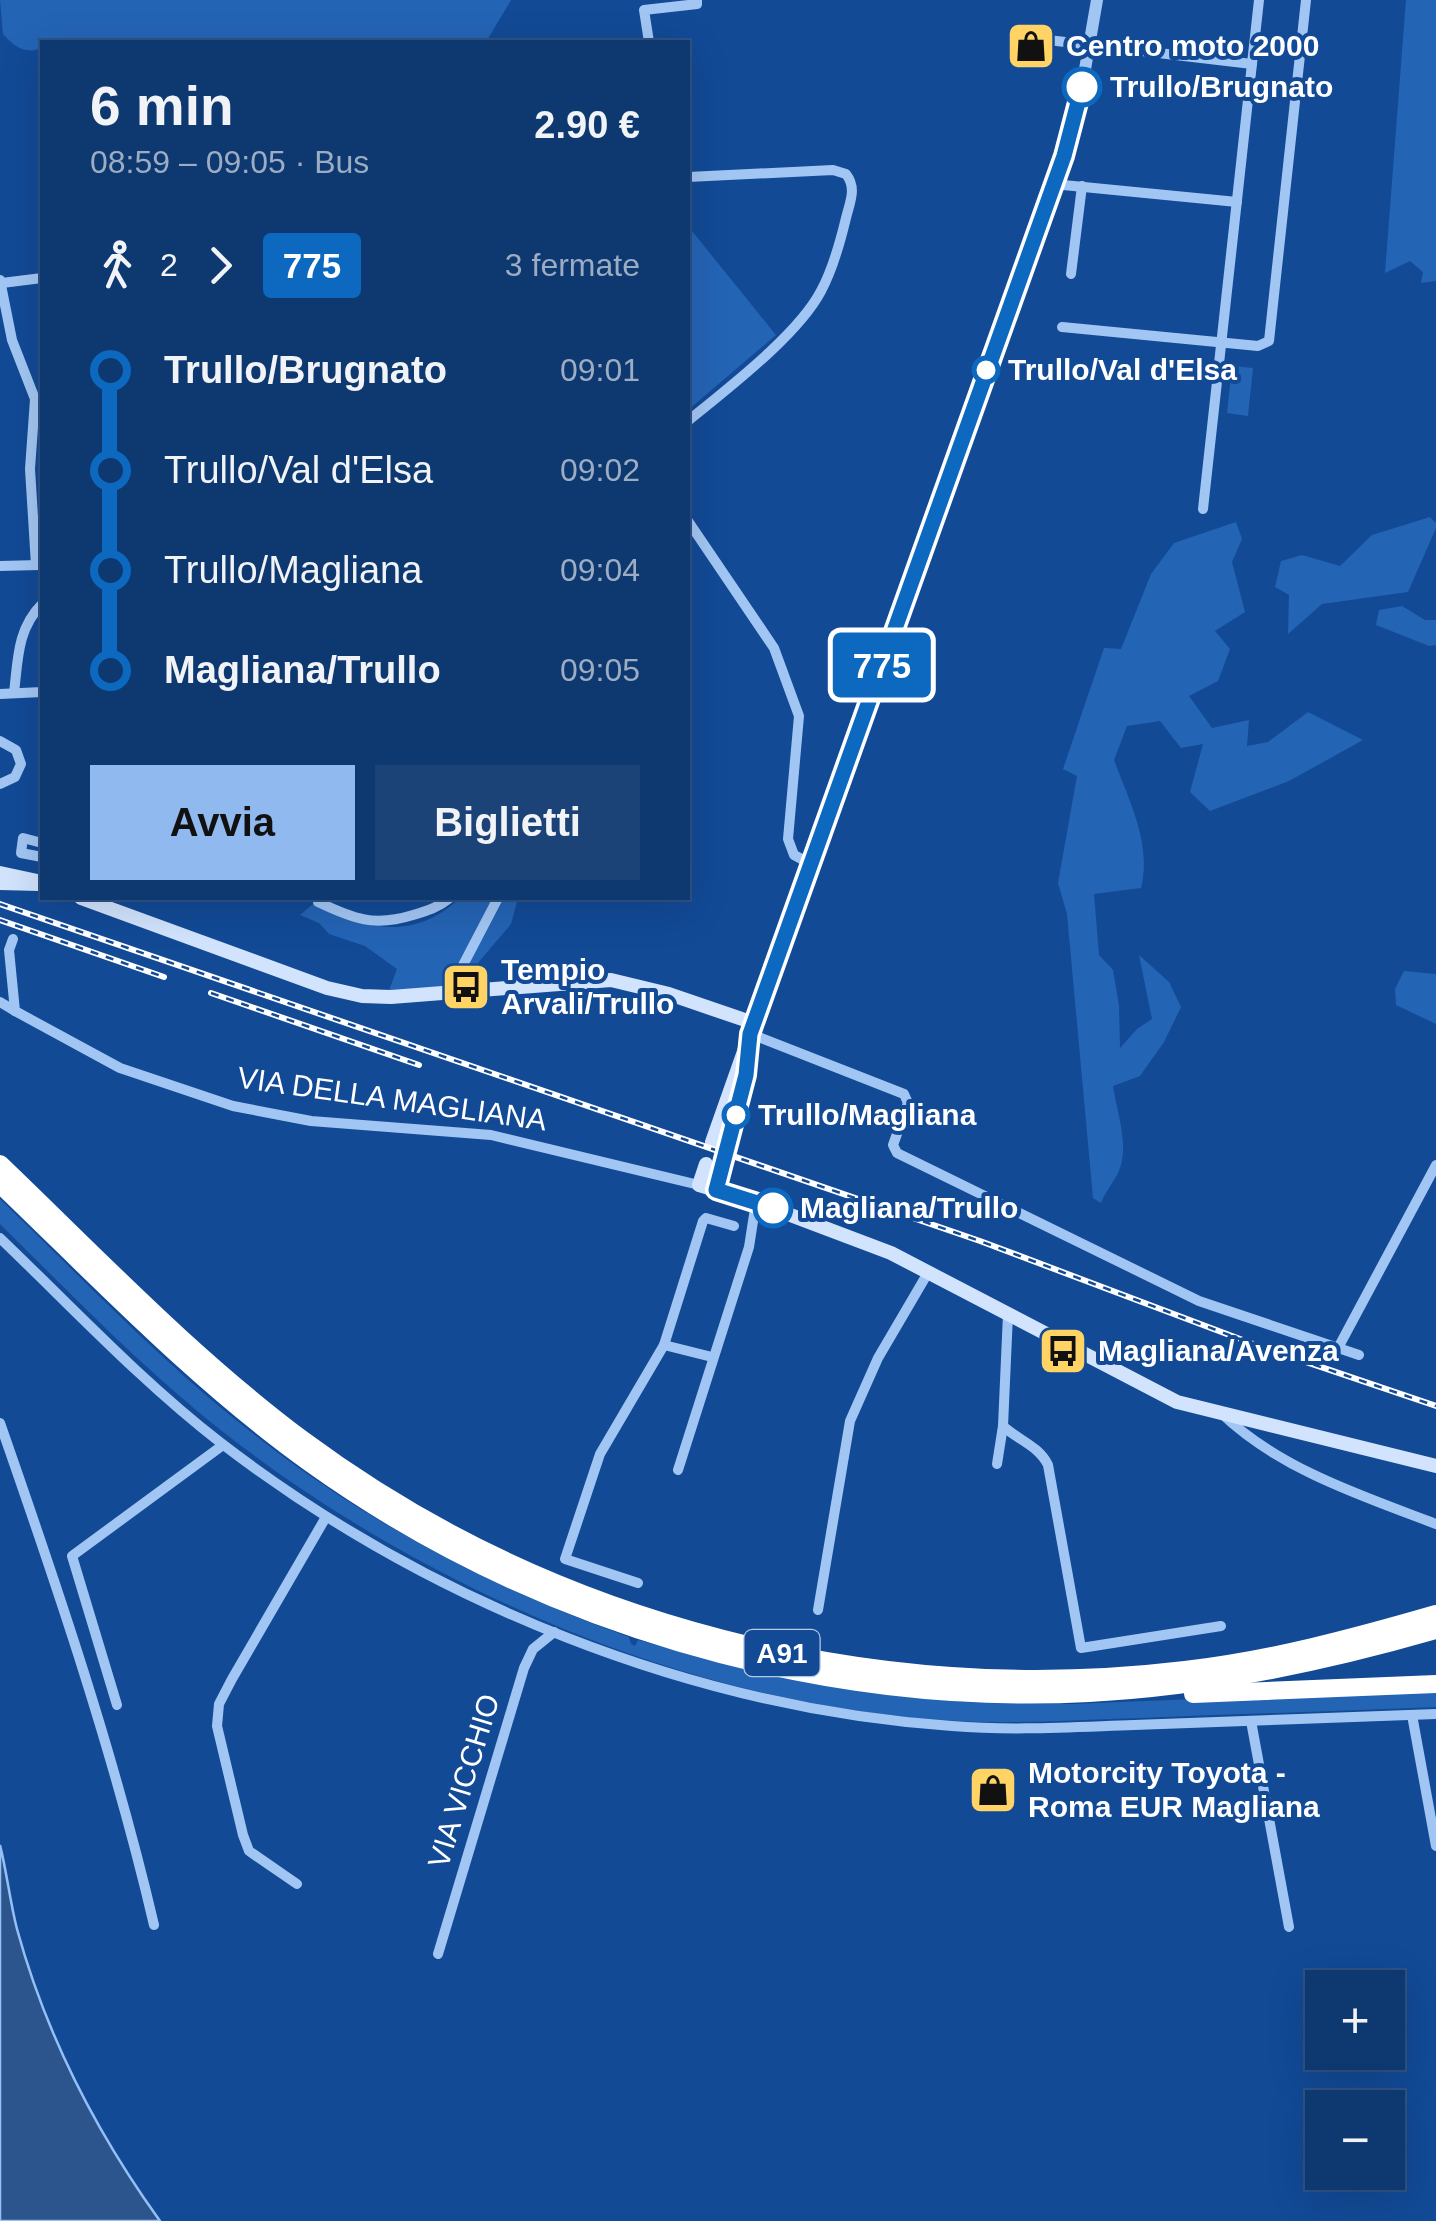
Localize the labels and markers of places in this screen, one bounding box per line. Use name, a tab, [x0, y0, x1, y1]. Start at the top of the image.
shop icon: Centro moto 2000	[1005, 20, 1057, 72]
place label: Centro moto 2000	[1066, 29, 1319, 62]
marker: Trullo/Brugnato	[1063, 68, 1101, 106]
place label: Trullo/Brugnato	[1110, 70, 1333, 103]
place label: Trullo/Val d'Elsa	[1008, 353, 1237, 386]
marker: Trullo/Val d'Elsa	[973, 357, 999, 383]
place label: Tempio Arvali/Trullo	[501, 953, 674, 1020]
bus stop icon: Tempio Arvali/Trullo	[440, 961, 492, 1013]
place label: Trullo/Magliana	[758, 1098, 977, 1131]
marker: Trullo/Magliana	[723, 1102, 749, 1128]
marker: Magliana/Trullo	[754, 1189, 792, 1227]
place label: Magliana/Trullo	[800, 1191, 1018, 1224]
bus stop icon: Magliana/Avenza	[1037, 1325, 1089, 1377]
place label: Magliana/Avenza	[1098, 1334, 1339, 1367]
place label: Motorcity Toyota - Roma EUR Magliana	[1028, 1756, 1320, 1823]
shop icon: Motorcity Toyota - Roma EUR Magliana	[967, 1764, 1019, 1816]

